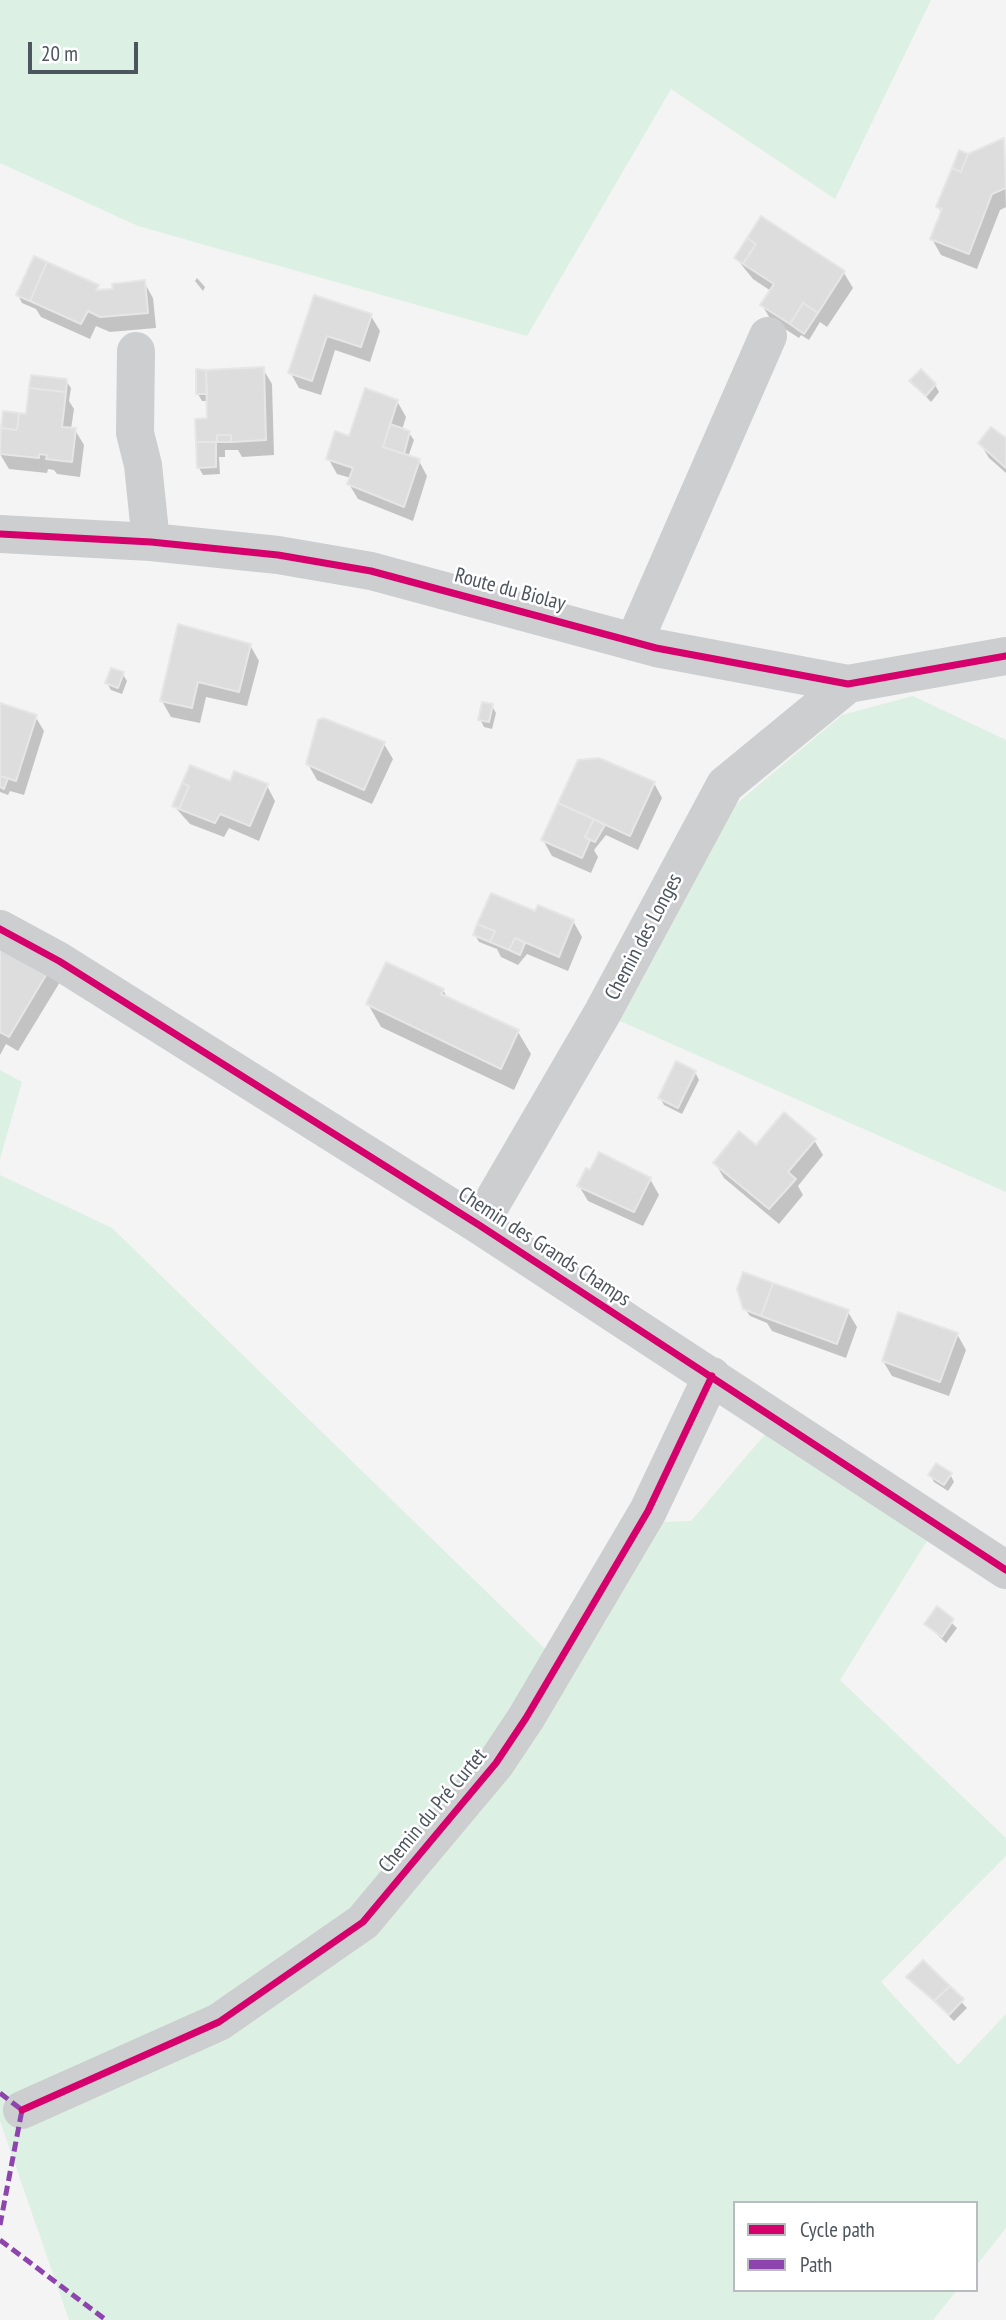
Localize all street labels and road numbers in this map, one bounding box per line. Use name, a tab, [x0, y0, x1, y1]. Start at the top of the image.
street label: Route du Biolay	[452, 563, 568, 617]
street label: Chemin des Longes	[600, 869, 688, 1005]
street label: Chemin des Grands Champs	[453, 1182, 635, 1312]
street label: Chemin du Pré Curtet	[374, 1744, 492, 1878]

